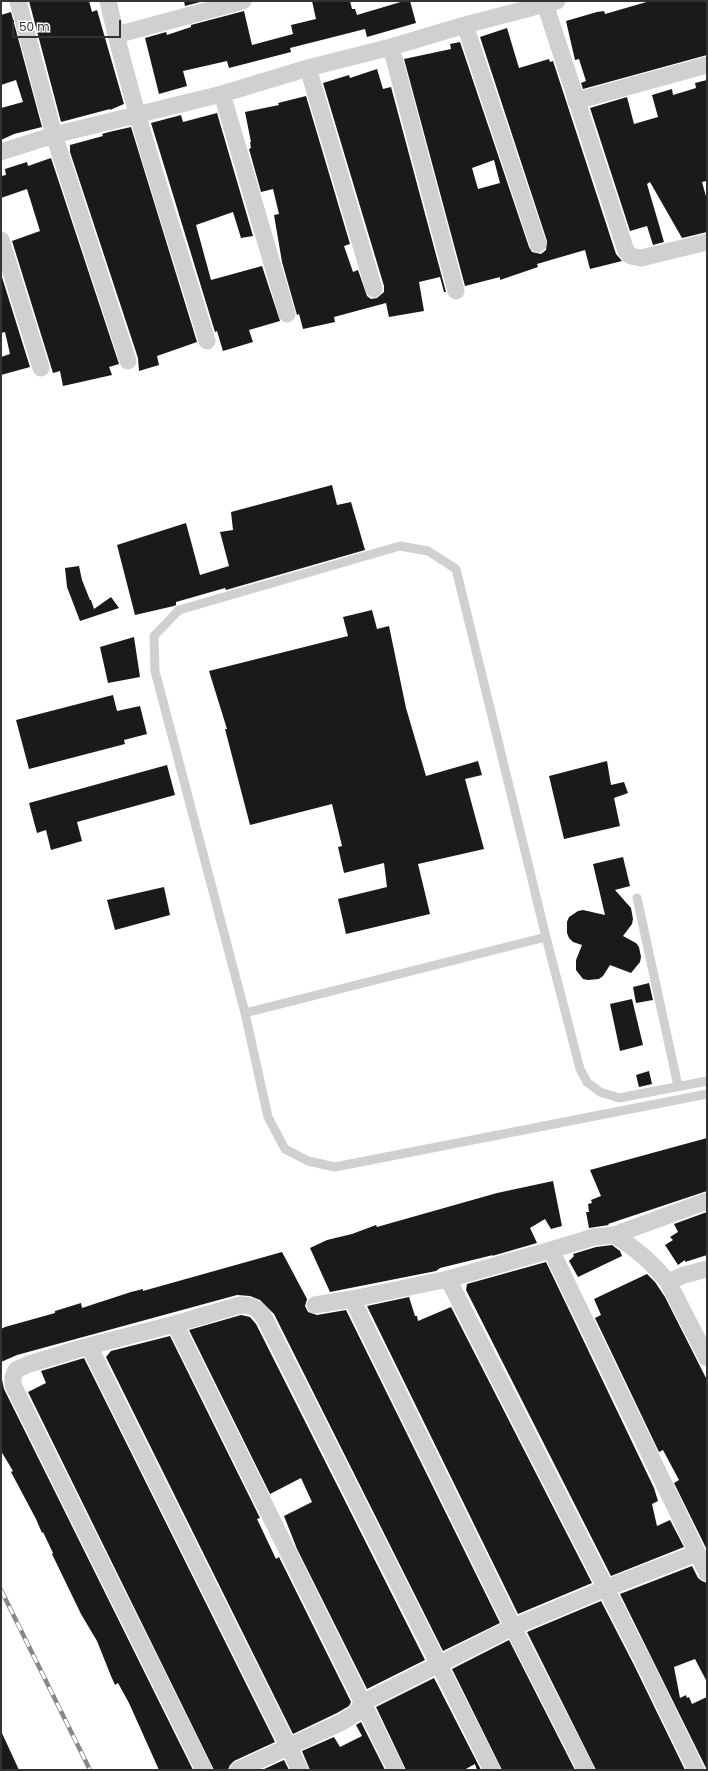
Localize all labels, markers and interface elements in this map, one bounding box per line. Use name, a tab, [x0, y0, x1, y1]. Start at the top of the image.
scale bar	[14, 12, 123, 38]
text: 50 m	[19, 18, 50, 35]

